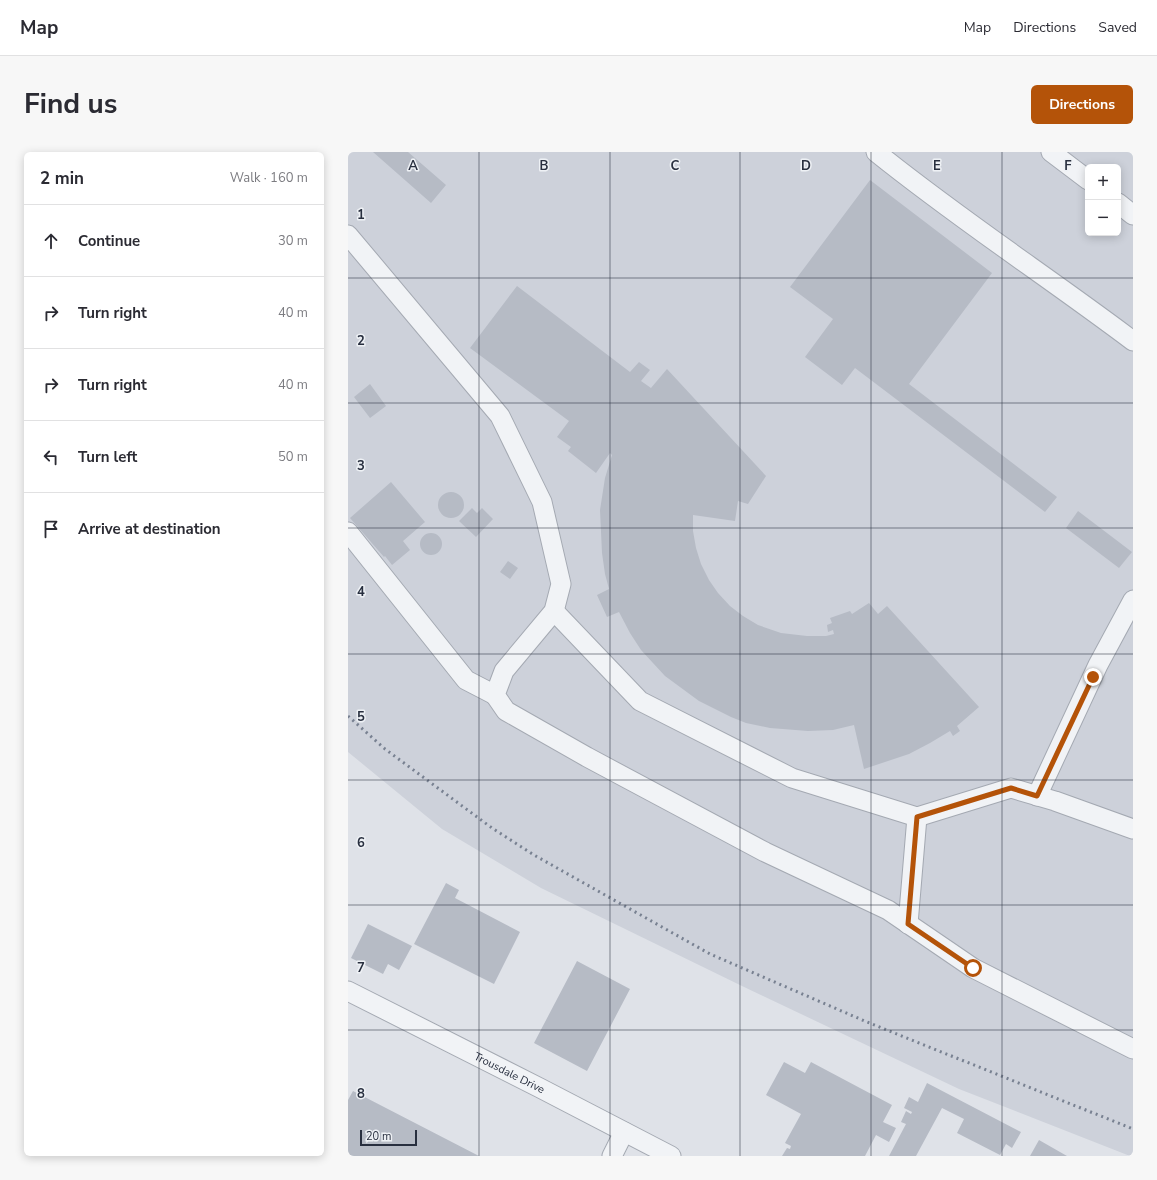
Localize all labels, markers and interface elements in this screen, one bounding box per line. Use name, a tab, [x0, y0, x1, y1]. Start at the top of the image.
text: Map	[20, 15, 58, 41]
text: Map	[964, 18, 991, 37]
text: Directions	[1013, 18, 1076, 37]
text: Saved	[1098, 18, 1137, 37]
text: Find us	[24, 85, 118, 123]
button: Directions	[1031, 85, 1133, 124]
text: A	[408, 157, 418, 175]
text: B	[540, 157, 549, 175]
text: C	[671, 157, 680, 175]
text: D	[801, 157, 811, 175]
text: E	[933, 157, 941, 175]
text: F	[1064, 157, 1072, 175]
map controls	[1085, 164, 1121, 236]
button: +	[1085, 164, 1121, 200]
text: 2 min	[40, 167, 84, 190]
text: Walk · 160 m	[230, 169, 308, 187]
button: −	[1085, 200, 1121, 236]
text: 1	[357, 206, 365, 224]
icon: ahead	[40, 230, 62, 252]
text: Continue	[78, 231, 140, 251]
text: 30 m	[278, 232, 308, 250]
icon: right	[40, 302, 62, 324]
text: Turn right	[78, 303, 147, 323]
text: 40 m	[278, 304, 308, 322]
text: 2	[357, 332, 365, 350]
icon: right	[40, 374, 62, 396]
text: Turn right	[78, 375, 147, 395]
text: 40 m	[278, 376, 308, 394]
icon: left	[40, 446, 62, 468]
text: Turn left	[78, 447, 137, 467]
text: 50 m	[278, 448, 308, 466]
text: 3	[357, 457, 365, 475]
icon: arrive	[40, 518, 62, 540]
text: Arrive at destination	[78, 519, 221, 539]
text: 4	[357, 583, 365, 601]
route end	[1084, 668, 1102, 686]
text: 5	[357, 708, 365, 726]
text: 6	[357, 834, 365, 852]
text: 7	[357, 959, 365, 977]
route start	[964, 959, 982, 977]
street label: Trousdale Drive	[472, 1048, 548, 1097]
text: 8	[357, 1085, 365, 1103]
scale bar	[360, 1128, 417, 1147]
text: 20 m	[366, 1129, 391, 1144]

